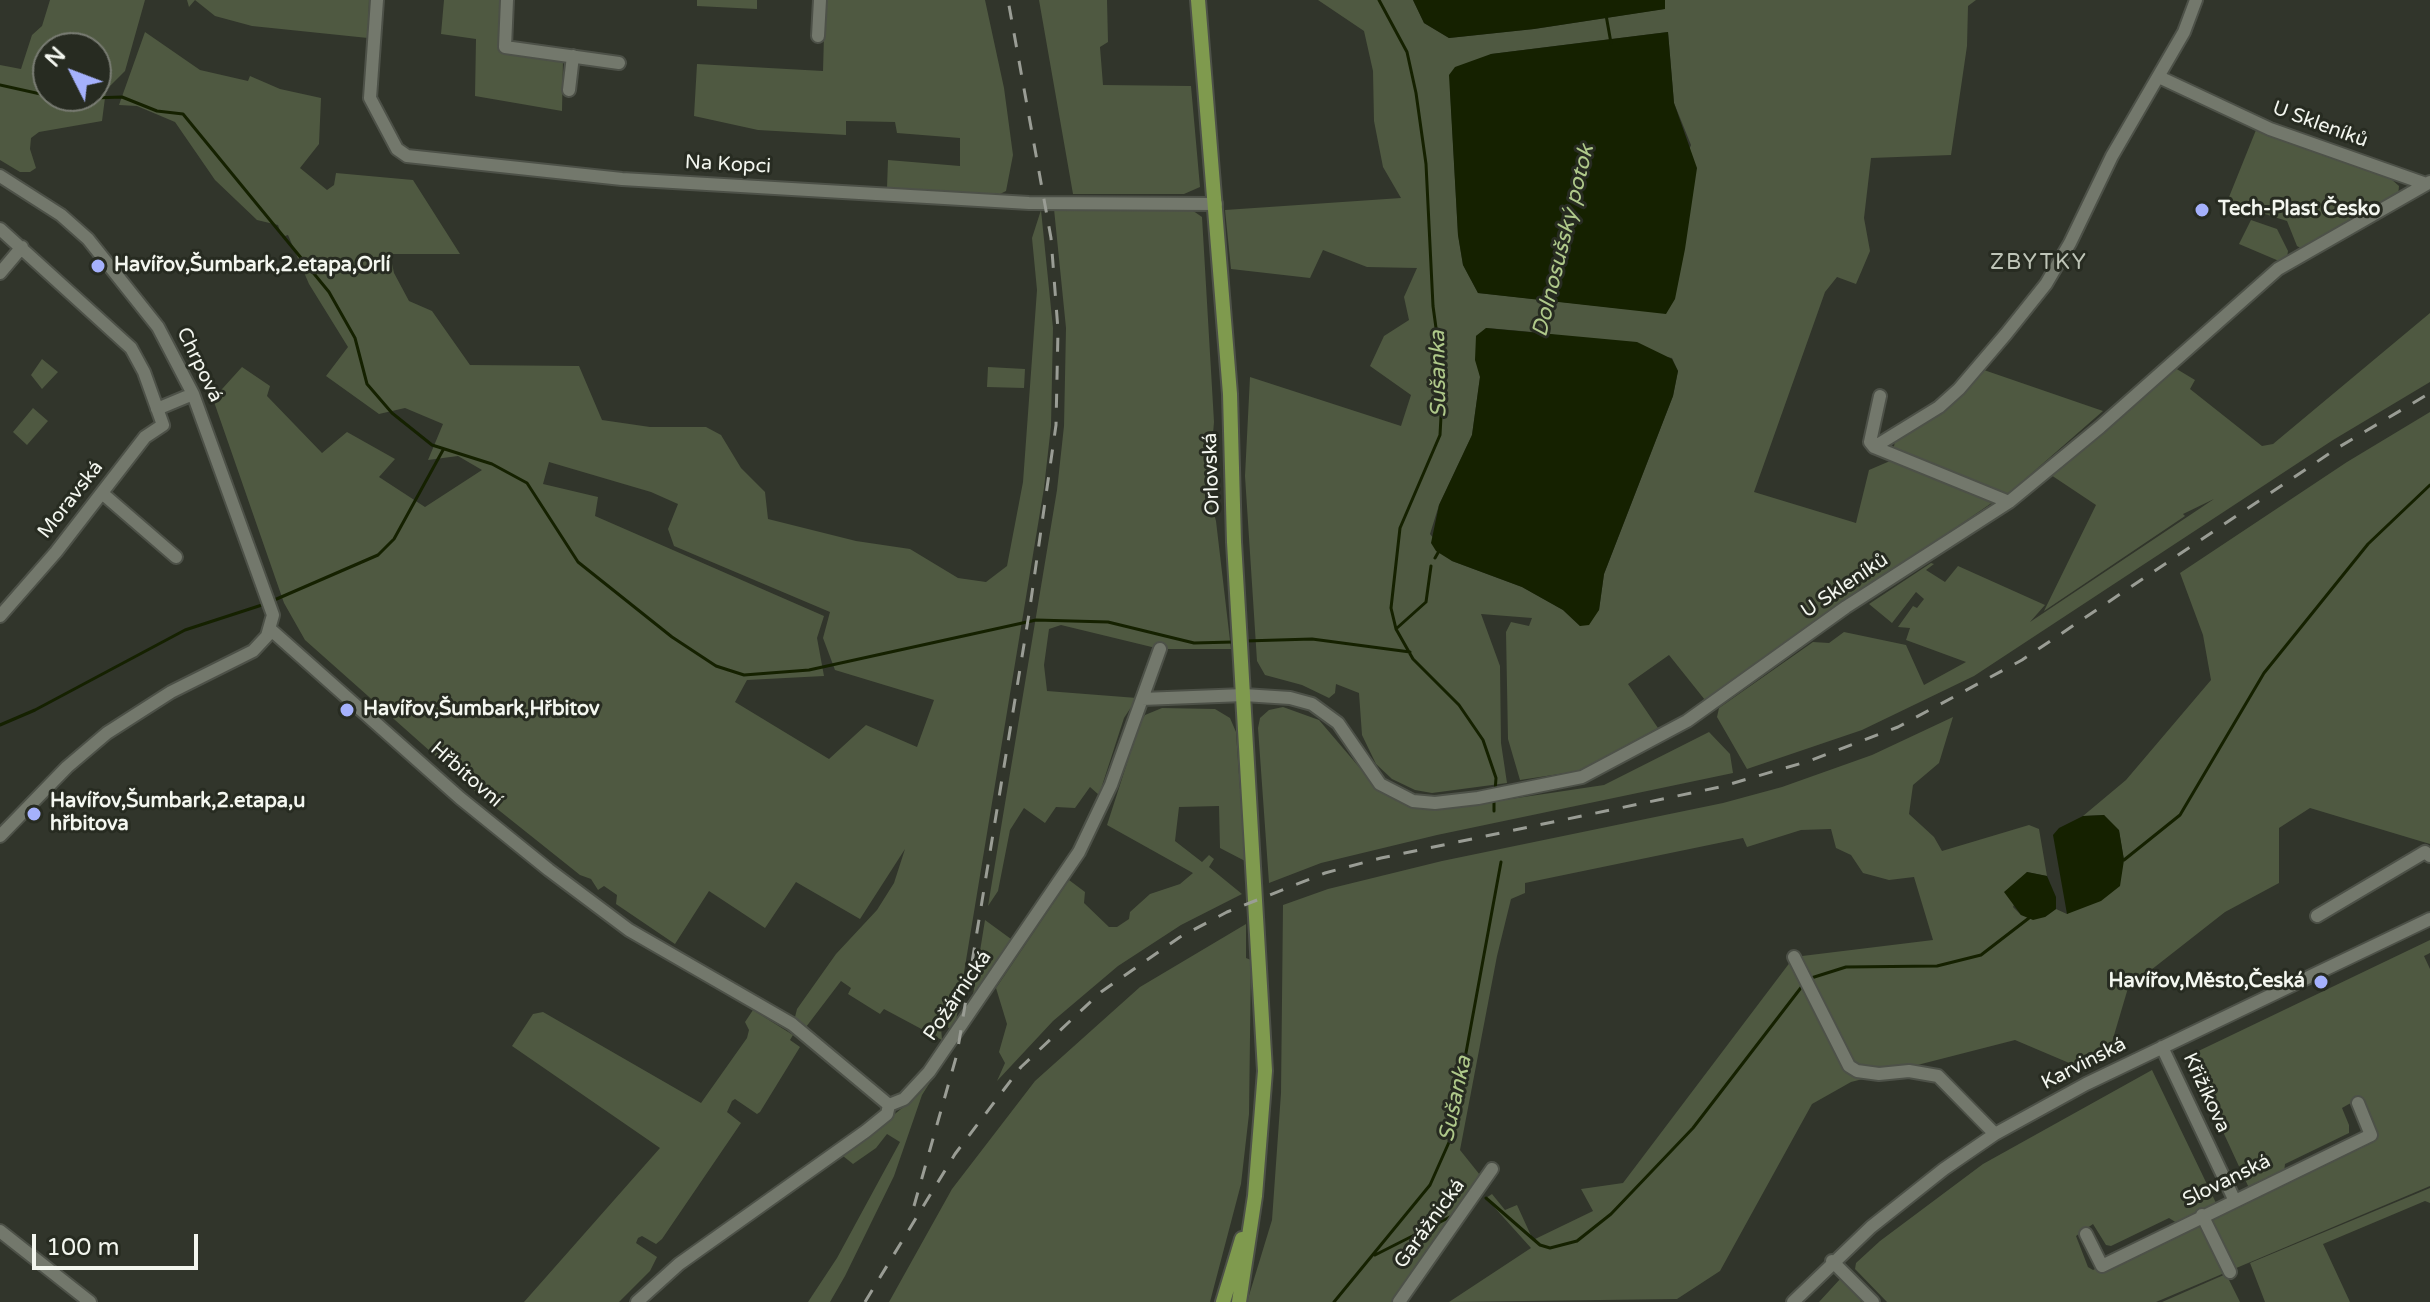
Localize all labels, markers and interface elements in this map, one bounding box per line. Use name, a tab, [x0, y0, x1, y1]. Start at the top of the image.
north arrow	[32, 32, 112, 112]
text: N	[40, 42, 71, 73]
street label: U Skleníků	[2269, 97, 2371, 153]
water label: Dolnosušský potok	[1527, 142, 1601, 340]
street label: Na Kopci	[684, 151, 772, 179]
place label: Tech-Plast Česko	[2218, 198, 2380, 222]
marker: Tech-Plast Česko	[2193, 201, 2211, 219]
district label: ZBYTKY	[1990, 250, 2088, 276]
place label: Havířov,Šumbark,2.etapa,Orlí	[114, 254, 390, 278]
marker: Havířov,Šumbark,2.etapa,Orlí	[89, 257, 107, 275]
street label: Chrpová	[171, 324, 227, 406]
water label: Sušanka	[1425, 330, 1453, 418]
street label: Orlovská	[1199, 432, 1225, 516]
street label: Moravská	[33, 456, 109, 544]
street label: U Skleníků	[1797, 548, 1893, 624]
place label: Havířov,Šumbark,Hřbitov	[363, 698, 600, 722]
marker: Havířov,Šumbark,Hřbitov	[338, 701, 356, 719]
street label: Hřbitovní	[425, 737, 507, 813]
place label: Havířov,Šumbark,2.etapa,u hřbitova	[50, 790, 305, 837]
marker: Havířov,Šumbark,2.etapa,u hřbitova	[25, 805, 43, 823]
street label: Požárnická	[919, 946, 997, 1046]
place label: Havířov,Město,Česká	[2108, 970, 2305, 994]
marker: Havířov,Město,Česká	[2312, 973, 2330, 991]
street label: Karvinská	[2038, 1033, 2130, 1095]
street label: Křižíkova	[2177, 1049, 2235, 1137]
water label: Sušanka	[1434, 1054, 1478, 1144]
street label: Slovanská	[2179, 1149, 2275, 1213]
street label: Garážnická	[1389, 1174, 1471, 1274]
scale bar	[36, 1218, 202, 1268]
text: 100 m	[46, 1233, 120, 1262]

